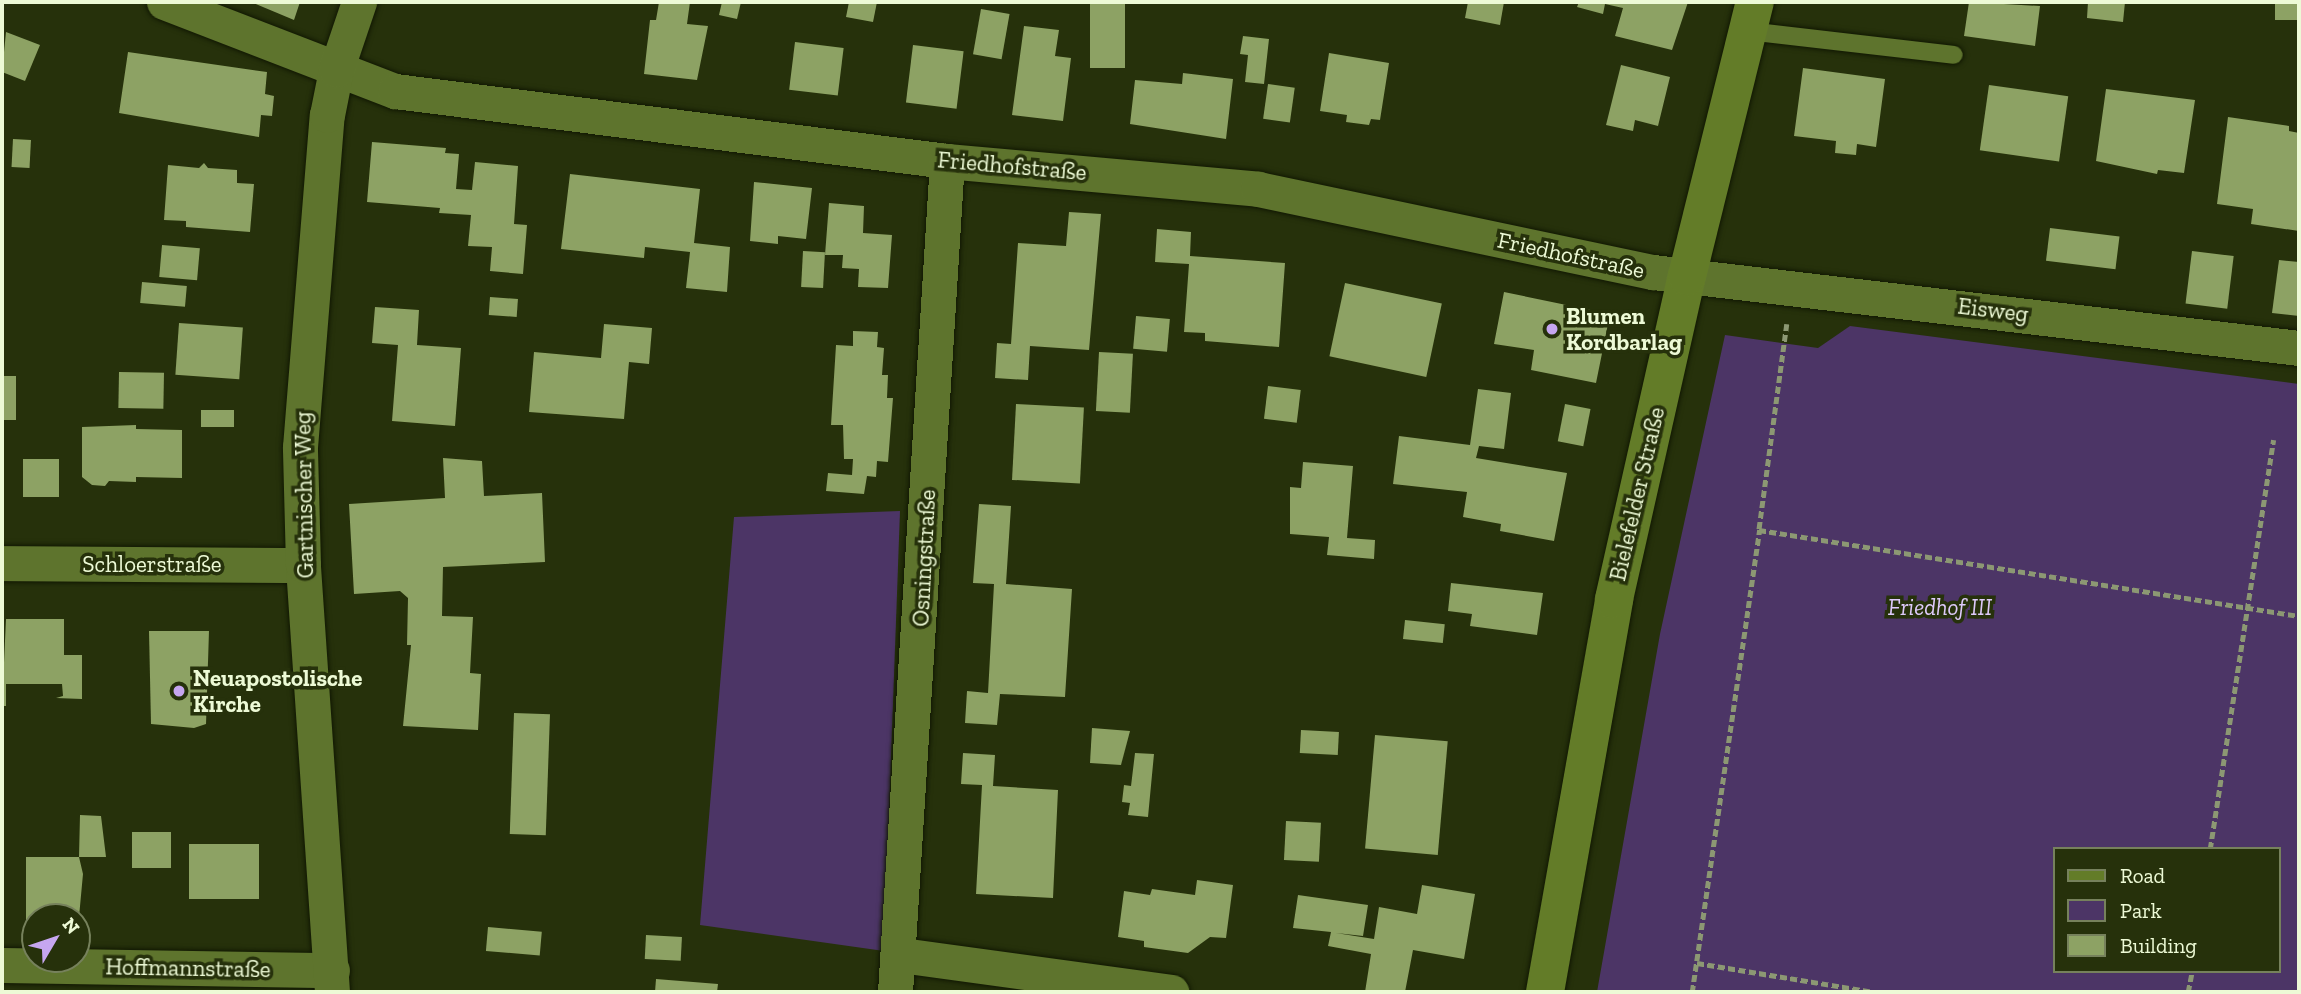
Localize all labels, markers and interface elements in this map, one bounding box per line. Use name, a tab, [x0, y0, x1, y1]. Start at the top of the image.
street label: Friedhofstraße	[936, 146, 1088, 186]
street label: Friedhofstraße	[1495, 226, 1647, 284]
street label: Eisweg	[1956, 292, 2030, 328]
place label: Blumen Kordbarlag	[1566, 302, 1682, 356]
marker: Blumen Kordbarlag	[1544, 321, 1560, 337]
street label: Bielefelder Straße	[1604, 404, 1670, 584]
street label: Gartnischer Weg	[289, 411, 319, 579]
street label: Osningstraße	[907, 489, 941, 627]
street label: Schloerstraße	[82, 550, 222, 578]
park label: Friedhof III	[1888, 593, 1992, 621]
place label: Neuapostolische Kirche	[193, 664, 362, 718]
marker: Neuapostolische Kirche	[171, 683, 187, 699]
legend	[2052, 847, 2280, 973]
text: Road	[2120, 863, 2165, 888]
text: Park	[2120, 898, 2162, 923]
north arrow	[21, 903, 91, 973]
text: N	[58, 913, 85, 939]
text: Building	[2120, 933, 2197, 958]
street label: Hoffmannstraße	[105, 953, 271, 983]

